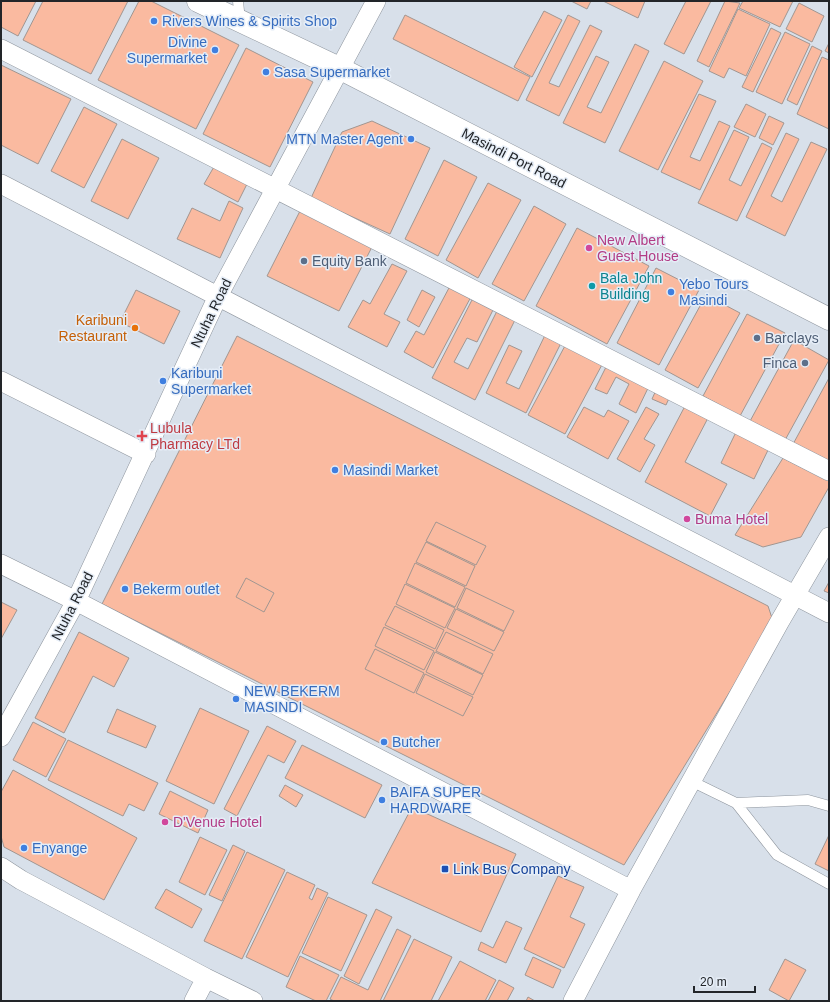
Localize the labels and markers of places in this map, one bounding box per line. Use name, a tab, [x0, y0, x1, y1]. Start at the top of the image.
place label: Rivers Wines & Spirits Shop	[162, 13, 337, 29]
marker: Rivers Wines & Spirits Shop	[149, 16, 159, 26]
place label: Divine Supermarket	[127, 34, 207, 66]
marker: Divine Supermarket	[210, 45, 220, 55]
place label: Sasa Supermarket	[274, 64, 390, 80]
marker: Sasa Supermarket	[261, 67, 271, 77]
place label: MTN Master Agent	[286, 131, 403, 147]
marker: MTN Master Agent	[406, 134, 416, 144]
place label: New Albert Guest House	[597, 232, 679, 264]
marker: New Albert Guest House	[584, 243, 594, 253]
place label: Equity Bank	[312, 253, 388, 269]
marker: Equity Bank	[299, 256, 309, 266]
place label: Bala John Building	[600, 270, 662, 302]
place label: Yebo Tours Masindi	[679, 276, 748, 308]
marker: Bala John Building	[587, 281, 597, 291]
marker: Yebo Tours Masindi	[666, 287, 676, 297]
place label: Karibuni Restaurant	[59, 312, 127, 344]
marker: Karibuni Restaurant	[130, 323, 140, 333]
place label: Barclays	[765, 330, 819, 346]
marker: Barclays	[752, 333, 762, 343]
place label: Finca	[763, 355, 797, 371]
marker: Finca	[800, 358, 810, 368]
place label: Karibuni Supermarket	[171, 365, 251, 397]
marker: Karibuni Supermarket	[158, 376, 168, 386]
place label: Lubula Pharmacy LTd	[150, 420, 240, 452]
marker: Lubula Pharmacy LTd	[137, 431, 147, 441]
place label: Masindi Market	[343, 462, 438, 478]
marker: Masindi Market	[330, 465, 340, 475]
place label: Buma Hotel	[695, 511, 768, 527]
marker: Buma Hotel	[682, 514, 692, 524]
place label: Bekerm outlet	[133, 581, 219, 597]
marker: Bekerm outlet	[120, 584, 130, 594]
place label: NEW BEKERM MASINDI	[244, 683, 340, 715]
marker: NEW BEKERM MASINDI	[231, 694, 241, 704]
place label: Butcher	[392, 734, 441, 750]
marker: Butcher	[379, 737, 389, 747]
place label: BAIFA SUPER HARDWARE	[390, 784, 481, 816]
marker: BAIFA SUPER HARDWARE	[377, 795, 387, 805]
place label: D'Venue Hotel	[173, 814, 262, 830]
marker: D'Venue Hotel	[160, 817, 170, 827]
place label: Enyange	[32, 840, 87, 856]
marker: Enyange	[19, 843, 29, 853]
place label: Link Bus Company	[453, 861, 571, 877]
marker: Link Bus Company	[440, 864, 450, 874]

